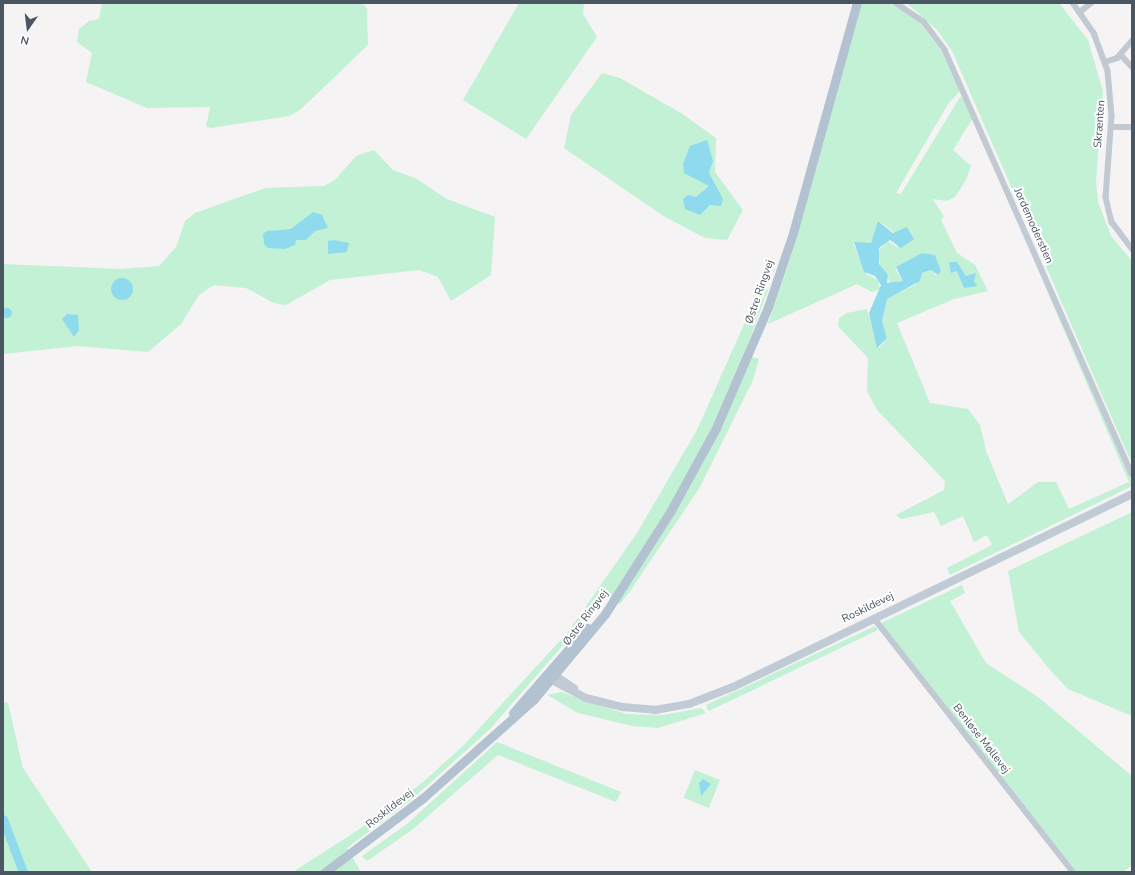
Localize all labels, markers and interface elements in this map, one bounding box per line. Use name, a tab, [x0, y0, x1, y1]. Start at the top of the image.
north arrow	[8, 8, 48, 48]
text: N	[19, 32, 31, 48]
street label: Skrænten	[1092, 100, 1108, 148]
street label: Jordemoderstien	[1010, 186, 1056, 266]
street label: Østre Ringvej	[743, 258, 777, 326]
street label: Østre Ringvej	[561, 587, 611, 649]
street label: Roskildevej	[840, 590, 896, 626]
street label: Benløse Møllevej	[950, 702, 1012, 776]
street label: Roskildevej	[364, 787, 416, 831]

